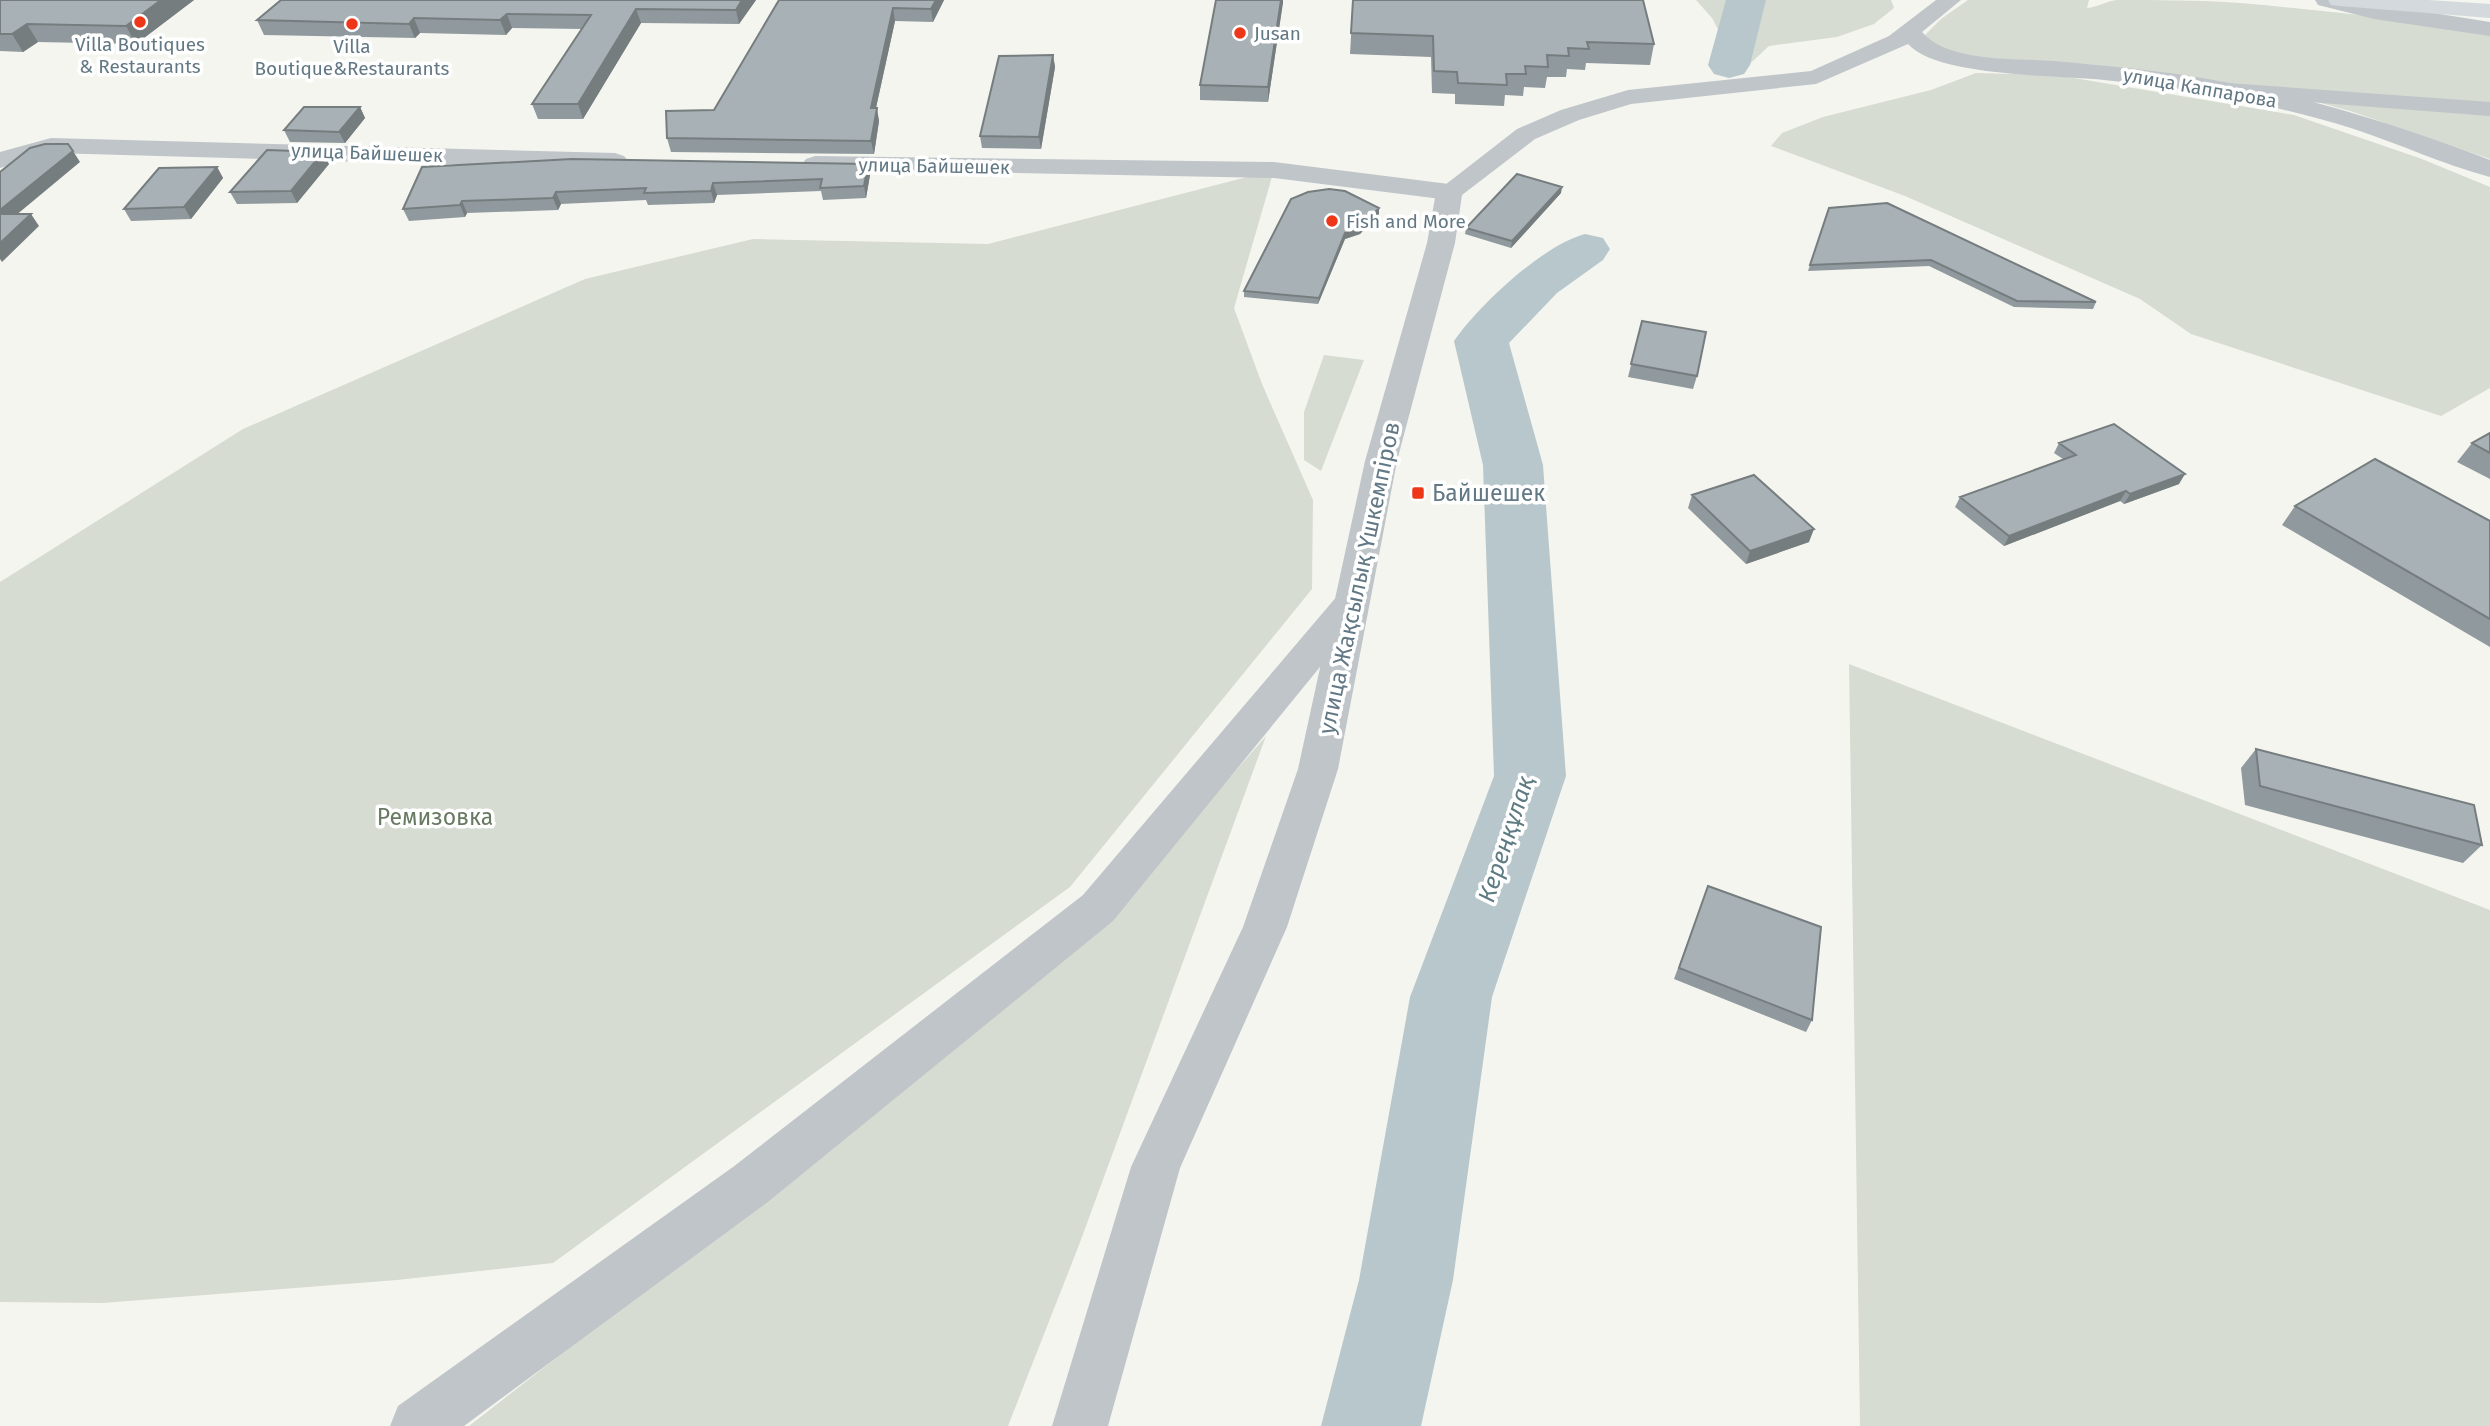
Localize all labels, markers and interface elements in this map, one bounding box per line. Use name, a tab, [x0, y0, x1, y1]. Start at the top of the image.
marker: Villa Boutiques & Restaurants	[132, 14, 148, 30]
marker: Villa Boutique&Restaurants	[344, 16, 360, 32]
place label: Jusan	[1254, 22, 1301, 45]
marker: Jusan	[1232, 25, 1248, 41]
place label: Villa Boutiques & Restaurants	[75, 33, 205, 78]
place label: Villa Boutique&Restaurants	[255, 35, 450, 80]
street label: улица Каппарова	[2121, 63, 2279, 113]
street label: улица Байшешек	[291, 139, 443, 167]
street label: улица Байшешек	[858, 153, 1010, 179]
place label: Fish and More	[1346, 210, 1466, 233]
marker: Fish and More	[1324, 213, 1340, 229]
street label: улица Жақсылық Үшкемпіров	[1312, 419, 1406, 737]
place label: Байшешек	[1432, 479, 1545, 507]
marker: Байшешек	[1410, 485, 1426, 501]
water label: Кереңқұлақ	[1472, 772, 1540, 906]
park label: Ремизовка	[377, 803, 493, 831]

